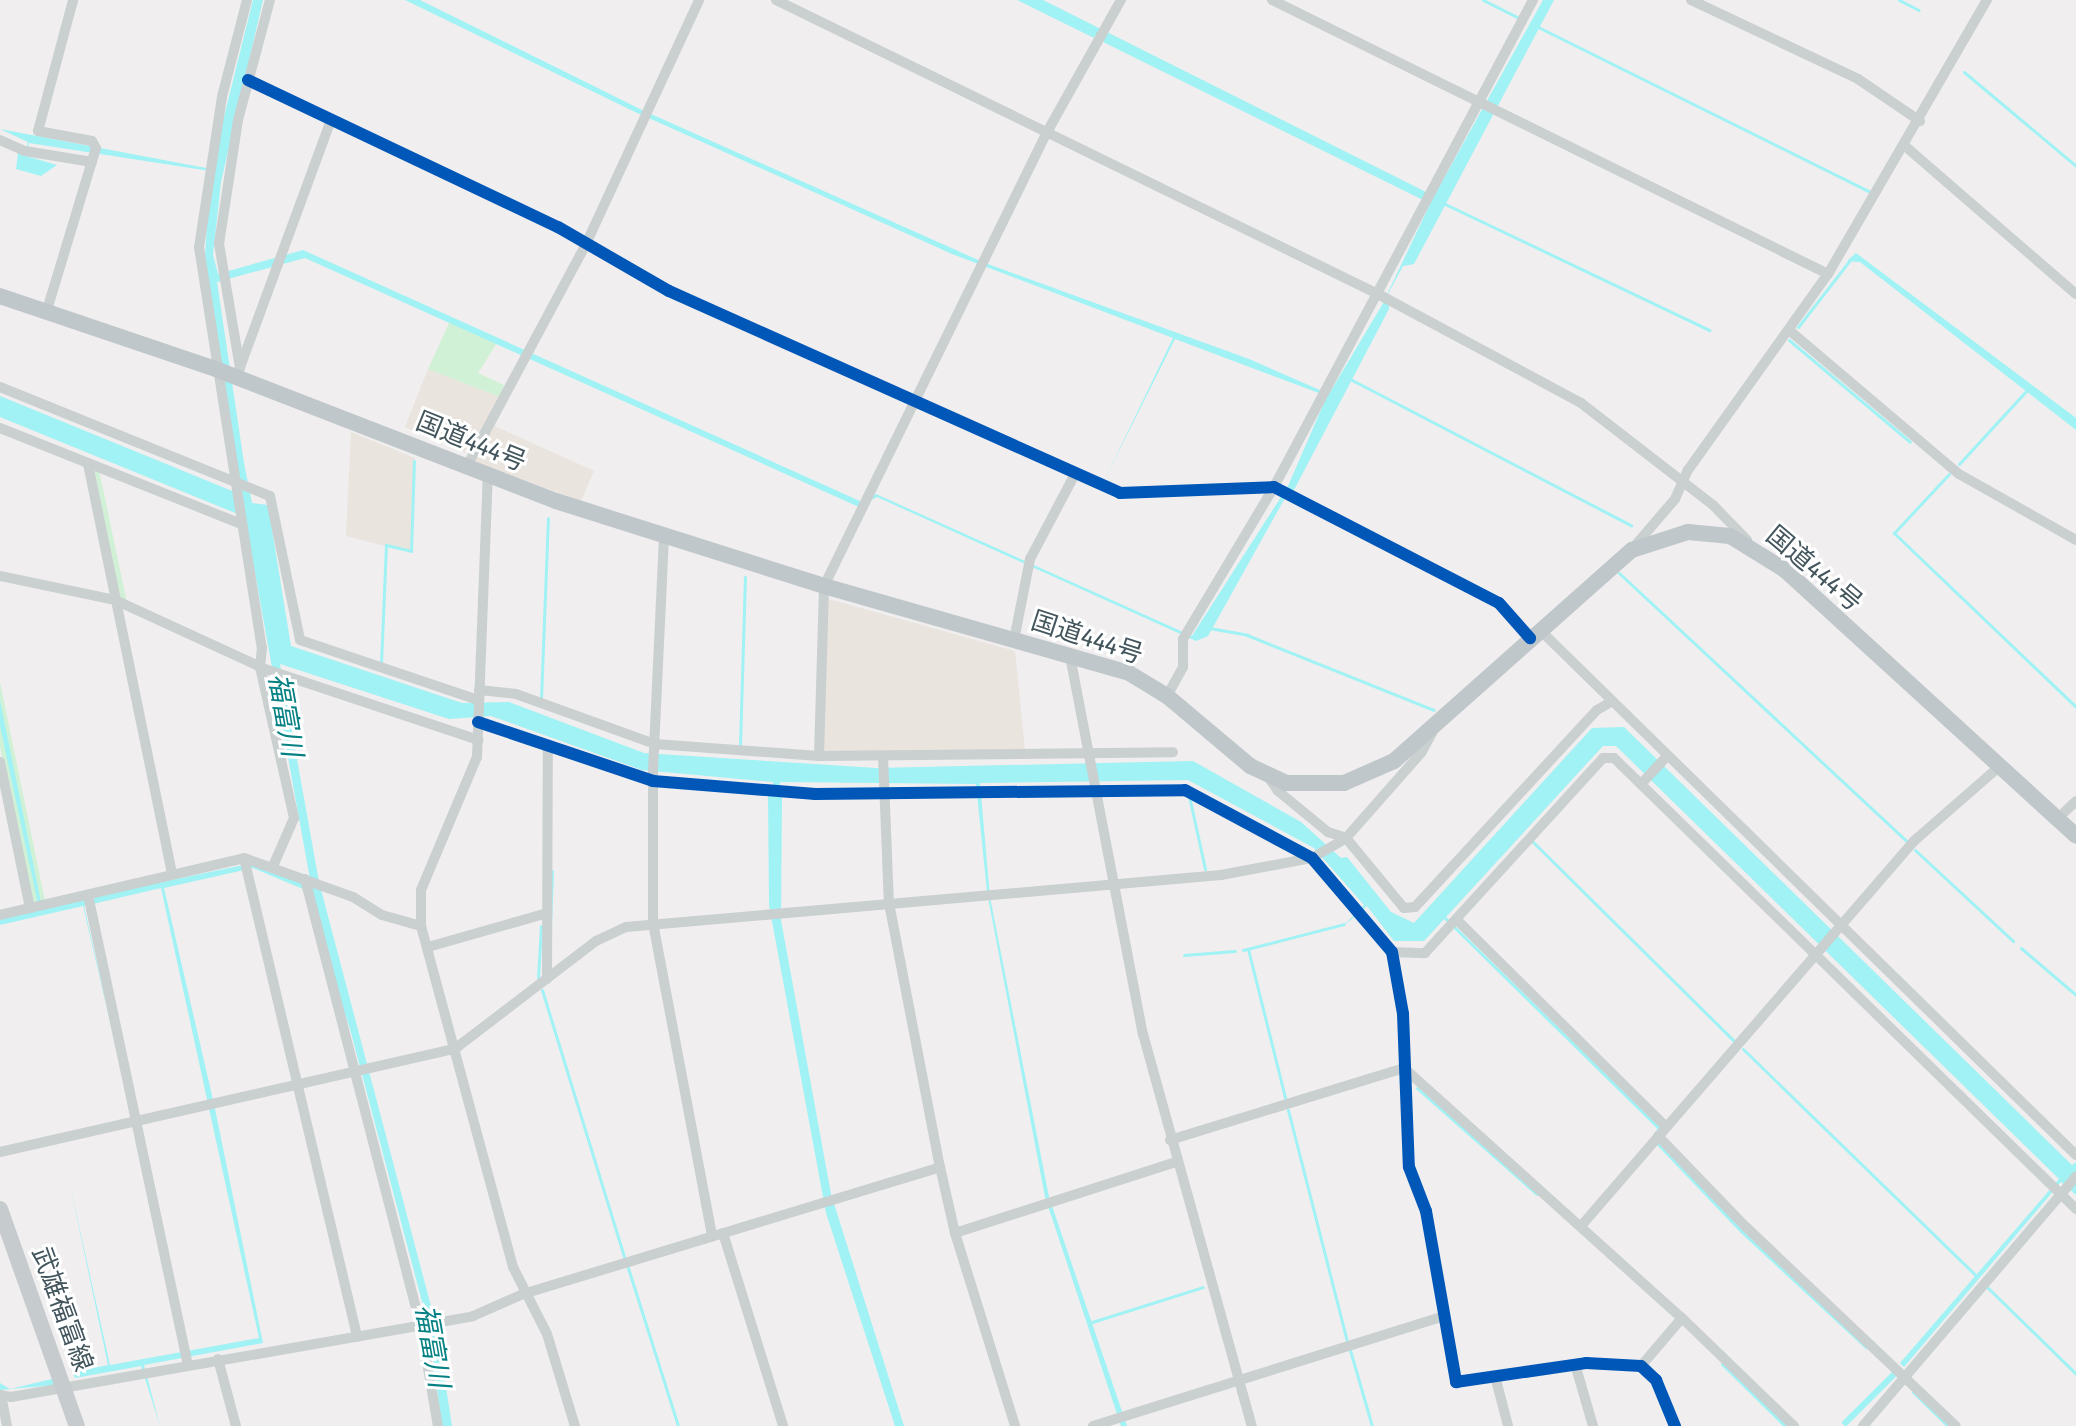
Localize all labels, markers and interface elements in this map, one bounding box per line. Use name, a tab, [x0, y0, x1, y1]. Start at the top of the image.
street label: 国道444号	[411, 406, 531, 478]
street label: 国道444号	[1760, 520, 1868, 618]
street label: 国道444号	[1027, 605, 1147, 671]
water label: 福富川	[261, 671, 309, 759]
street label: 武雄福富線	[25, 1243, 99, 1375]
water label: 福富川	[408, 1302, 456, 1390]

